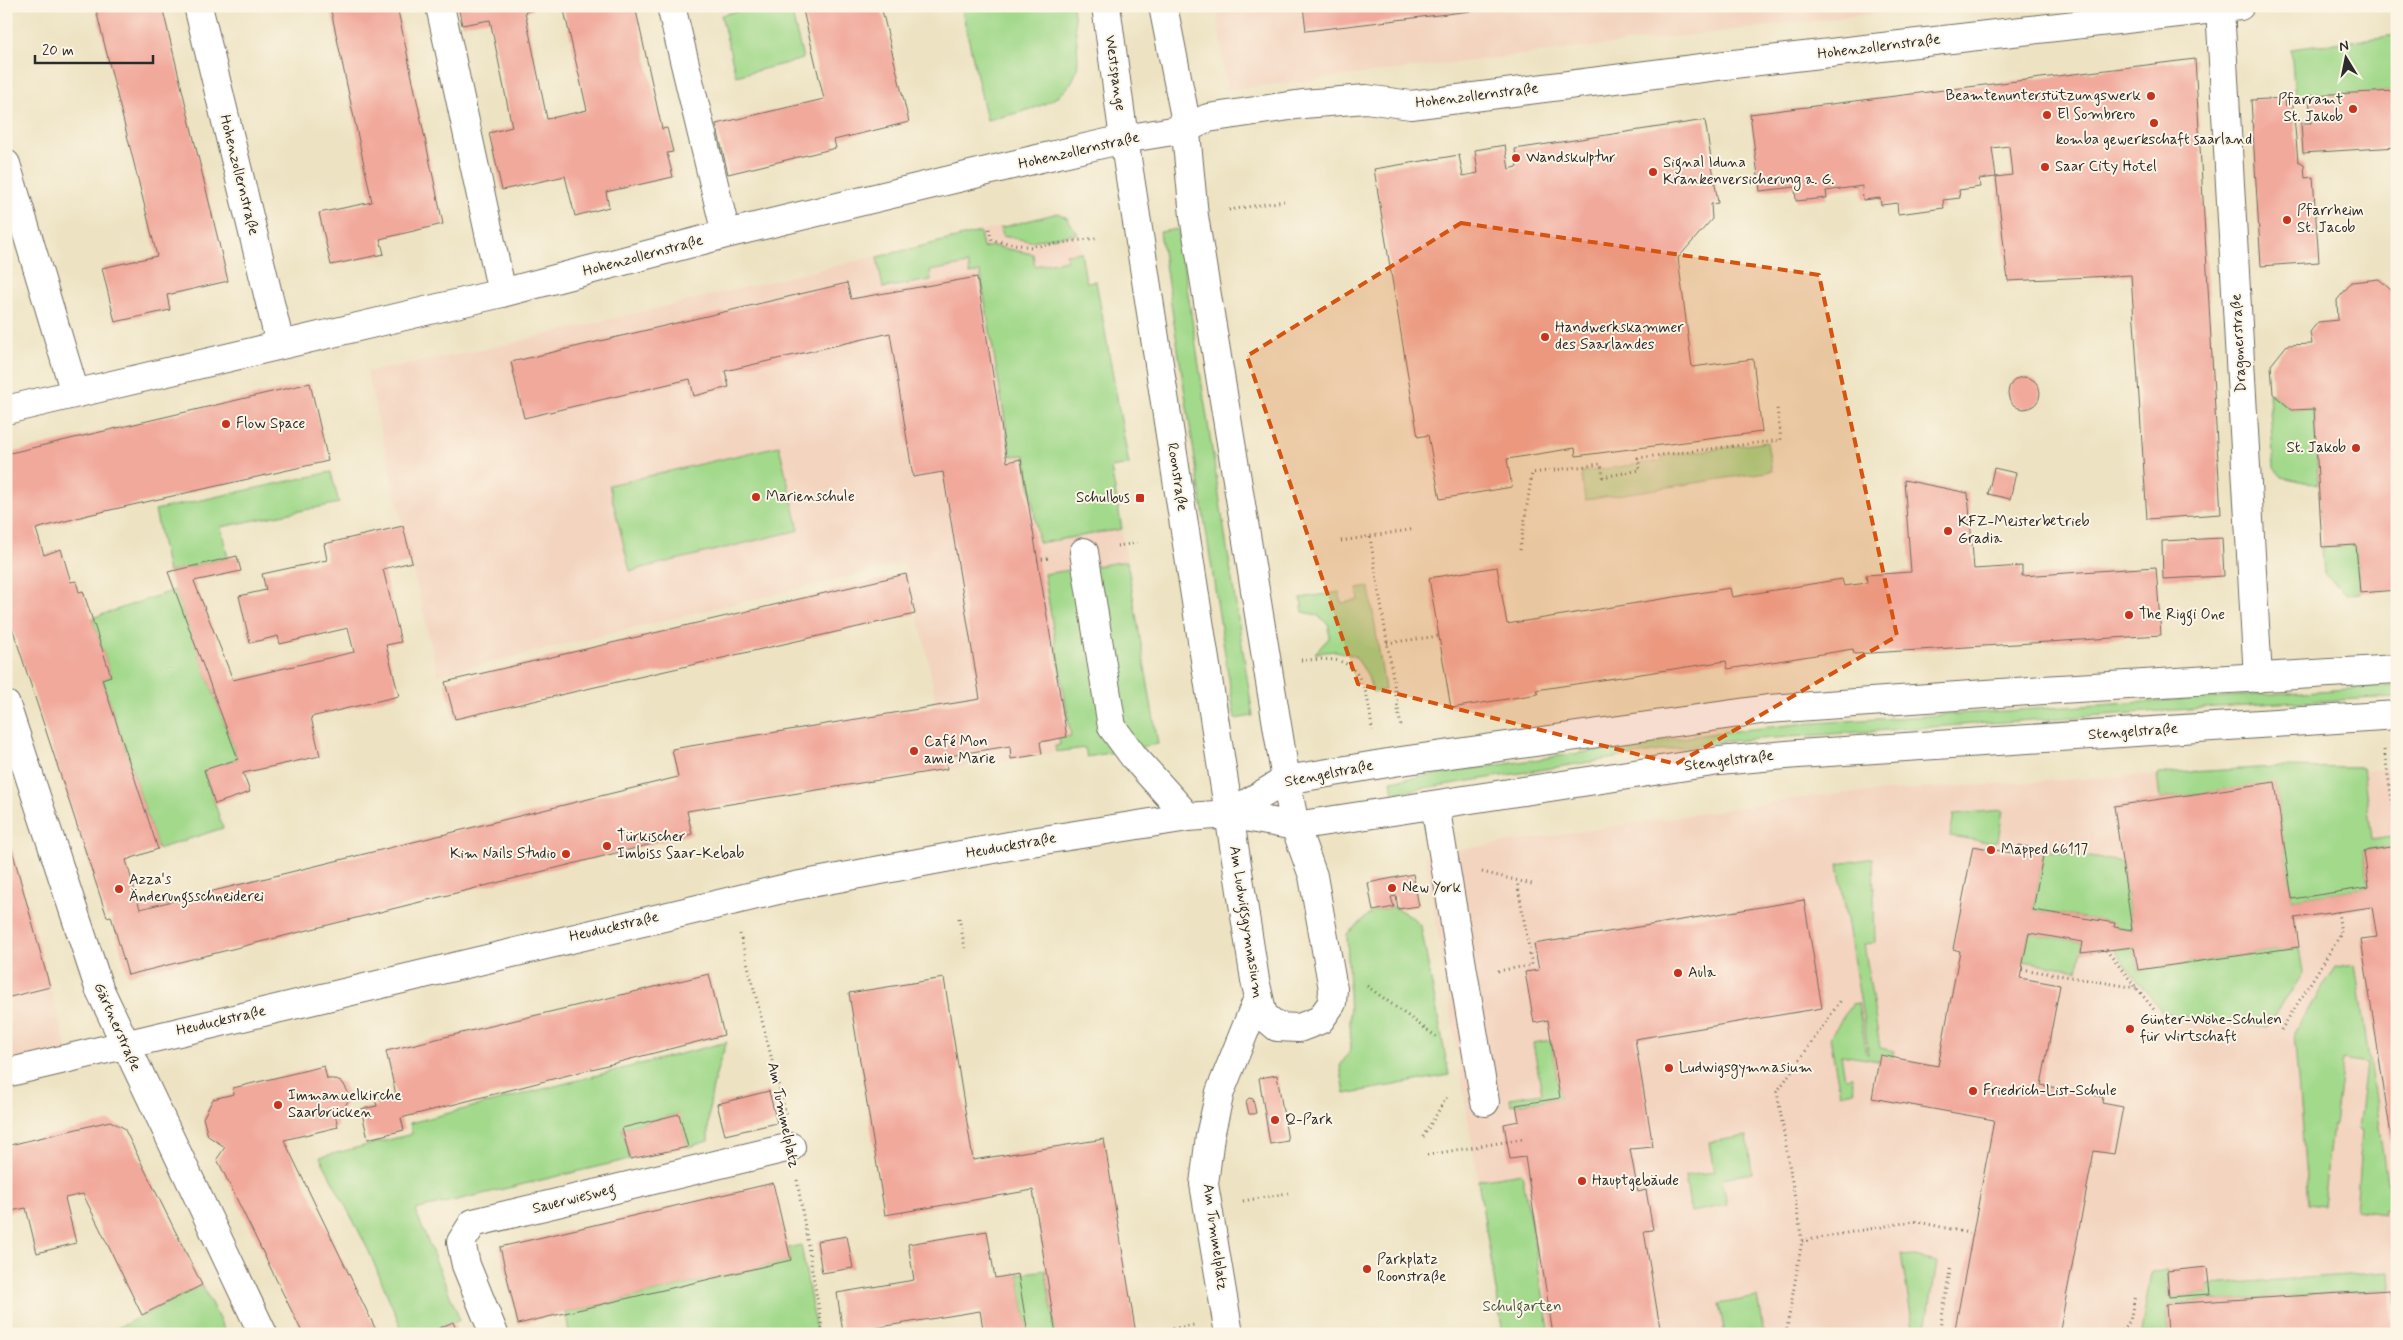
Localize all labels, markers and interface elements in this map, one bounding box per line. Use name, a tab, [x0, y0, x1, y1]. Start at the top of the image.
street label: Hohenzollernstraße	[1816, 30, 1942, 64]
scale bar	[35, 32, 152, 64]
north arrow	[2320, 32, 2370, 82]
street label: Westspange	[1100, 34, 1130, 112]
text: N	[2338, 37, 2350, 56]
text: 20 m	[42, 41, 74, 61]
street label: Hohenzollernstraße	[1414, 79, 1540, 113]
place label: Beamtenunterstützungswerk	[1946, 86, 2142, 106]
marker: Beamtenunterstützungswerk	[2145, 90, 2157, 102]
place label: Pfarramt St. Jakob	[2278, 90, 2343, 127]
marker: Pfarramt St. Jakob	[2347, 103, 2359, 115]
place label: El Sombrero	[2057, 105, 2135, 125]
marker: El Sombrero	[2041, 109, 2053, 121]
street label: Hohenzollernstraße	[214, 113, 264, 237]
marker: komba gewerkschaft saarland	[2148, 117, 2160, 129]
street label: Hohenzollernstraße	[1016, 127, 1142, 175]
place label: komba gewerkschaft saarland	[2056, 130, 2252, 150]
place label: Wandskulptur	[1526, 148, 1616, 168]
marker: Wandskulptur	[1510, 152, 1522, 164]
place label: Signal Iduna Krankenversicherung a. G.	[1663, 153, 1834, 191]
place label: Saar City Hotel	[2055, 157, 2157, 177]
marker: Saar City Hotel	[2039, 161, 2051, 173]
marker: Signal Iduna Krankenversicherung a. G.	[1647, 166, 1659, 178]
place label: Pfarrheim St. Jacob	[2297, 201, 2364, 238]
marker: Pfarrheim St. Jacob	[2281, 214, 2293, 226]
street label: Hohenzollernstraße	[581, 230, 705, 282]
street label: Dragonerstraße	[2226, 293, 2253, 393]
place label: Handwerkskammer des Saarlandes	[1555, 318, 1684, 355]
marker: Handwerkskammer des Saarlandes	[1539, 331, 1551, 343]
place label: Flow Space	[236, 414, 305, 434]
marker: Flow Space	[220, 418, 232, 430]
place label: St. Jakob	[2287, 438, 2346, 458]
street label: Roonstraße	[1162, 441, 1192, 513]
marker: St. Jakob	[2350, 442, 2362, 454]
place label: Marienschule	[766, 487, 855, 507]
place label: Schulbus	[1076, 488, 1130, 508]
marker: Marienschule	[750, 491, 762, 503]
marker: Schulbus	[1134, 492, 1146, 504]
place label: KFZ-Meisterbetrieb Gradia	[1958, 512, 2090, 549]
marker: KFZ-Meisterbetrieb Gradia	[1942, 525, 1954, 537]
place label: The Riggi One	[2139, 605, 2225, 626]
marker: The Riggi One	[2123, 609, 2135, 621]
street label: Stengelstraße	[2087, 719, 2179, 745]
place label: Café Mon amie Marie	[924, 732, 996, 769]
marker: Café Mon amie Marie	[908, 745, 920, 757]
street label: Stengelstraße	[1683, 746, 1775, 776]
street label: Stengelstraße	[1283, 756, 1375, 792]
place label: Türkischer Imbiss Saar-Kebab	[617, 827, 744, 864]
street label: Heuduckstraße	[964, 828, 1058, 864]
marker: Türkischer Imbiss Saar-Kebab	[601, 840, 613, 852]
place label: Mapped 66117	[2001, 840, 2089, 860]
place label: Kim Nails Studio	[450, 844, 556, 864]
street label: Am Ludwigsgymnasium	[1223, 844, 1268, 1000]
marker: Mapped 66117	[1985, 844, 1997, 856]
marker: Kim Nails Studio	[560, 848, 572, 860]
place label: Azza's Änderungsschneiderei	[129, 870, 264, 908]
place label: New York	[1402, 878, 1462, 898]
marker: New York	[1386, 882, 1398, 894]
marker: Azza's Änderungsschneiderei	[113, 883, 125, 895]
street label: Heuduckstraße	[567, 907, 661, 947]
place label: Aula	[1688, 963, 1717, 983]
marker: Aula	[1672, 967, 1684, 979]
street label: Gärtnerstraße	[89, 980, 145, 1074]
street label: Heuduckstraße	[174, 1001, 268, 1041]
place label: Günter-Wöhe-Schulen für Wirtschaft	[2140, 1010, 2282, 1047]
marker: Günter-Wöhe-Schulen für Wirtschaft	[2124, 1023, 2136, 1035]
place label: Ludwigsgymnasium	[1679, 1058, 1813, 1079]
street label: Am Tummelplatz	[762, 1060, 804, 1170]
marker: Ludwigsgymnasium	[1663, 1062, 1675, 1074]
place label: Friedrich-List-Schule	[1983, 1081, 2117, 1101]
marker: Friedrich-List-Schule	[1967, 1085, 1979, 1097]
place label: Immanuelkirche Saarbrücken	[288, 1086, 402, 1123]
marker: Immanuelkirche Saarbrücken	[272, 1099, 284, 1111]
place label: Q-Park	[1285, 1110, 1333, 1130]
marker: Q-Park	[1269, 1114, 1281, 1126]
place label: Hauptgebäude	[1592, 1171, 1679, 1191]
marker: Hauptgebäude	[1576, 1175, 1588, 1187]
street label: Sauerwiesweg	[530, 1179, 618, 1220]
street label: Am Tummelplatz	[1198, 1182, 1232, 1292]
place label: Parkplatz Roonstraße	[1377, 1250, 1446, 1287]
marker: Parkplatz Roonstraße	[1361, 1263, 1373, 1275]
park label: Schulgarten	[1482, 1297, 1562, 1318]

